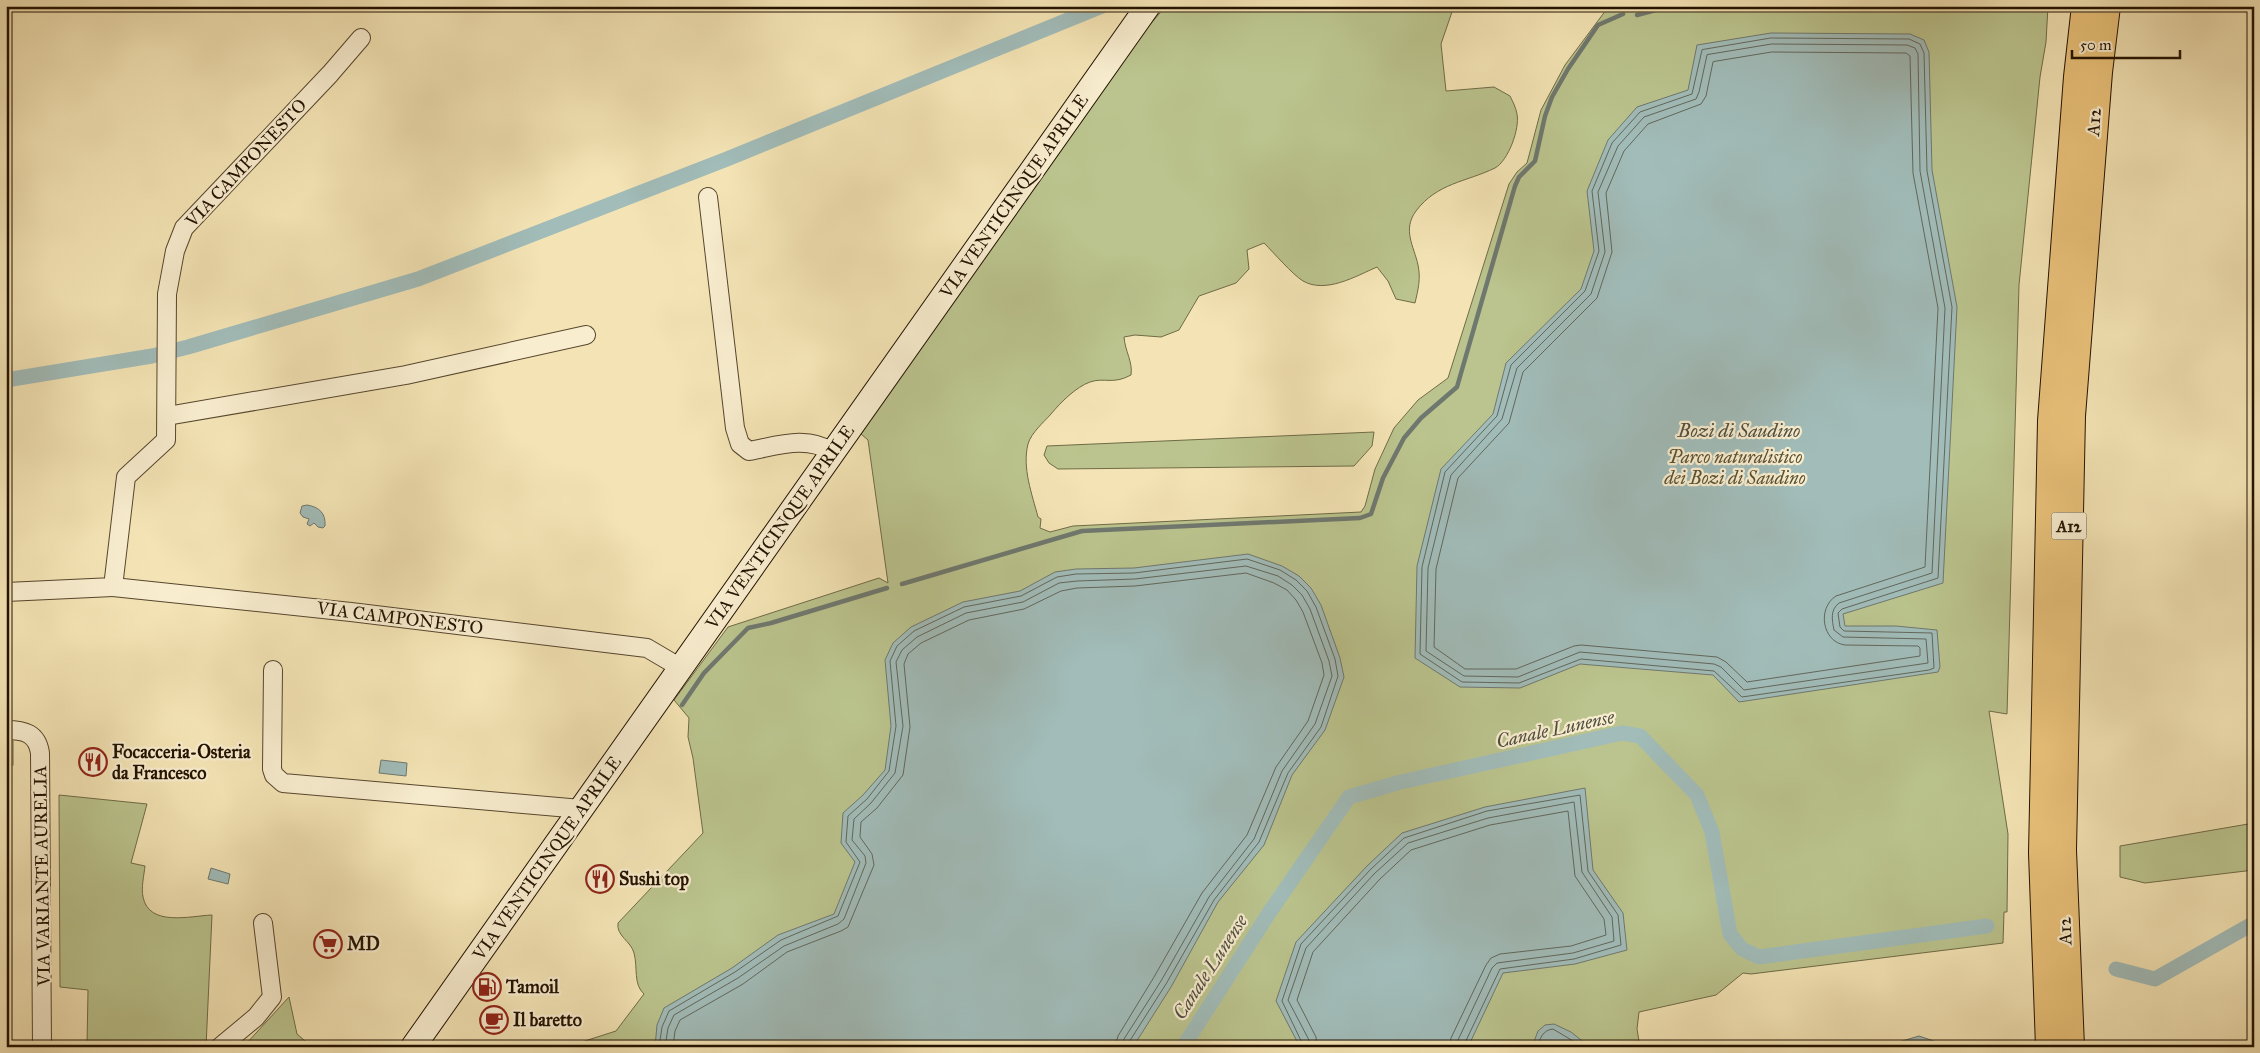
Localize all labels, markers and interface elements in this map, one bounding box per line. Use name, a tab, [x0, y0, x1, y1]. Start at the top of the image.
scale bar	[2072, 28, 2180, 60]
text: 50 m	[2080, 36, 2112, 54]
street label: VIA VENTICINQUE APRILE	[934, 90, 1093, 303]
street label: VIA CAMPONESTO	[180, 94, 311, 232]
street label: A12	[2082, 107, 2106, 138]
water label: Bozi di Saudino	[1677, 419, 1800, 442]
street label: VIA VENTICINQUE APRILE	[700, 421, 859, 634]
park label: Parco naturalistico dei Bozi di Saudino	[1663, 446, 1806, 489]
road number: A12	[2052, 512, 2086, 540]
street label: VIA CAMPONESTO	[315, 597, 484, 639]
water label: Canale Lunense	[1494, 705, 1617, 753]
place label: Focacceria-Osteria da Francesco	[112, 741, 251, 784]
restaurant icon: Focacceria-Osteria da Francesco	[78, 747, 108, 777]
street label: VIA VENTICINQUE APRILE	[467, 752, 626, 965]
street label: VIA VARIANTE AURELIA	[29, 765, 55, 988]
restaurant icon: Sushi top	[585, 864, 615, 894]
place label: Sushi top	[619, 868, 689, 891]
water label: Canale Lunense	[1168, 910, 1253, 1024]
street label: A12	[2054, 916, 2077, 946]
supermarket icon: MD	[313, 929, 343, 959]
place label: MD	[347, 933, 380, 955]
fuel station icon: Tamoil	[472, 972, 502, 1002]
place label: Tamoil	[505, 976, 560, 998]
cafe icon: Il baretto	[479, 1005, 509, 1035]
place label: Il baretto	[513, 1009, 582, 1031]

